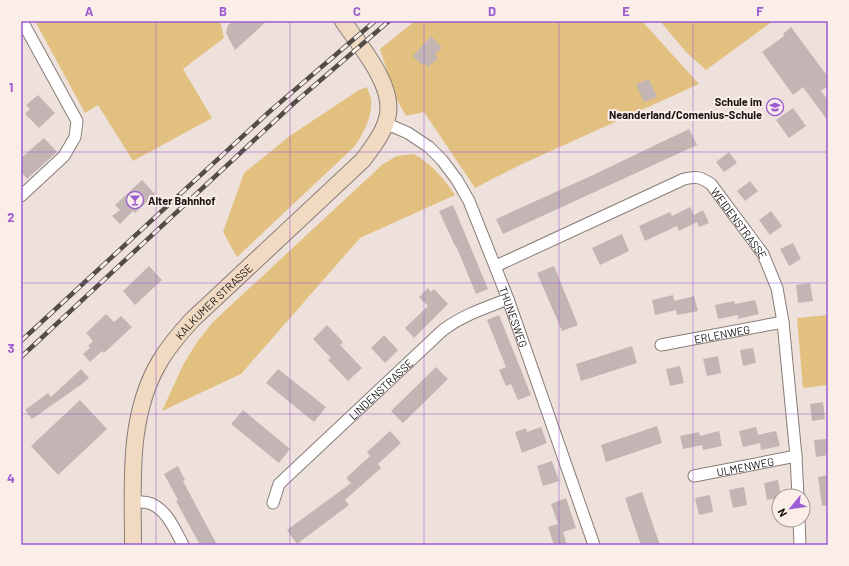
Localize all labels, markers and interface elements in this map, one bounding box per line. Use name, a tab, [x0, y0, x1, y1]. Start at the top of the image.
text: A	[85, 3, 94, 19]
text: B	[219, 3, 227, 19]
text: C	[353, 3, 361, 19]
text: D	[488, 3, 496, 19]
text: E	[622, 3, 630, 19]
text: F	[756, 3, 764, 19]
text: 1	[9, 79, 13, 95]
place label: Schule im Neanderland/Comenius-Schule	[609, 95, 762, 121]
school or university icon: Schule im Neanderland/Comenius-Schule	[765, 97, 785, 117]
street label: WEIDENSTRASSE	[709, 185, 771, 260]
bar icon: Alter Bahnhof	[125, 190, 145, 210]
place label: Alter Bahnhof	[148, 194, 215, 207]
text: 2	[7, 209, 15, 225]
street label: KALKUMER STRASSE	[172, 261, 255, 341]
street label: THUNESWEG	[497, 284, 531, 349]
street label: ERLENWEG	[693, 322, 751, 345]
text: 3	[7, 340, 15, 356]
street label: LINDENSTRASSE	[346, 356, 415, 422]
street label: ULMENWEG	[715, 454, 775, 478]
text: 4	[7, 470, 15, 486]
north arrow	[771, 488, 811, 528]
text: N	[774, 507, 789, 519]

